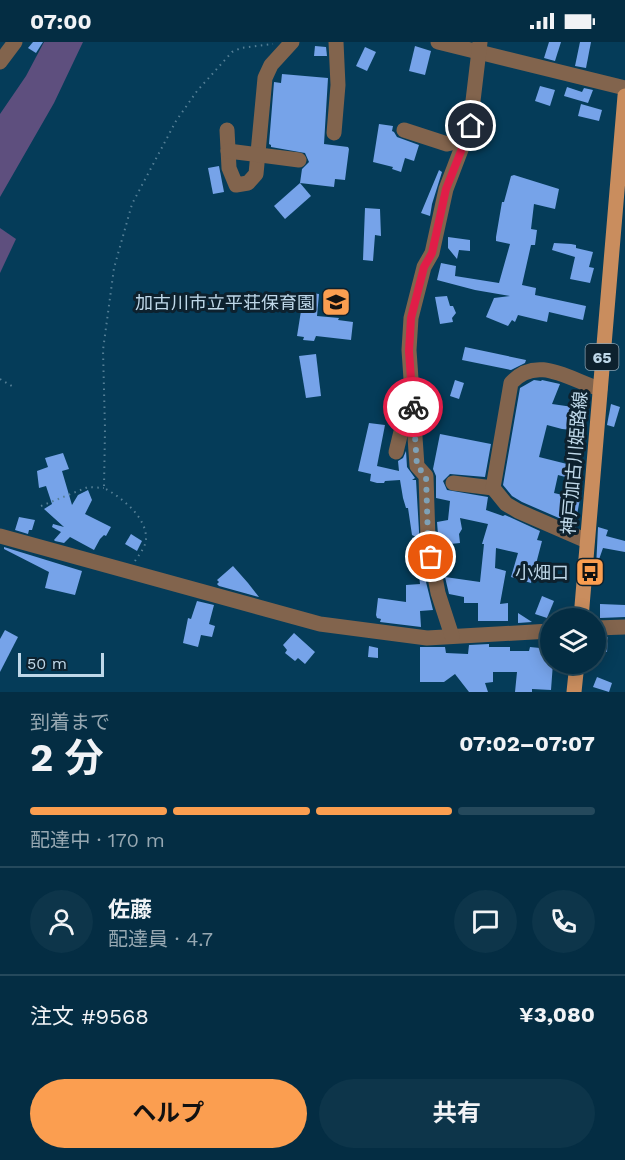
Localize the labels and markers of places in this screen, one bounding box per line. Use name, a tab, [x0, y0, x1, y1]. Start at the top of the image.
pin	[445, 100, 496, 151]
school or university icon: 加古川市立平荘保育園	[320, 286, 352, 318]
place label: 加古川市立平荘保育園	[135, 292, 315, 313]
pin	[405, 531, 456, 582]
bus stop icon: 小畑口	[574, 556, 606, 588]
place label: 小畑口	[515, 562, 569, 583]

